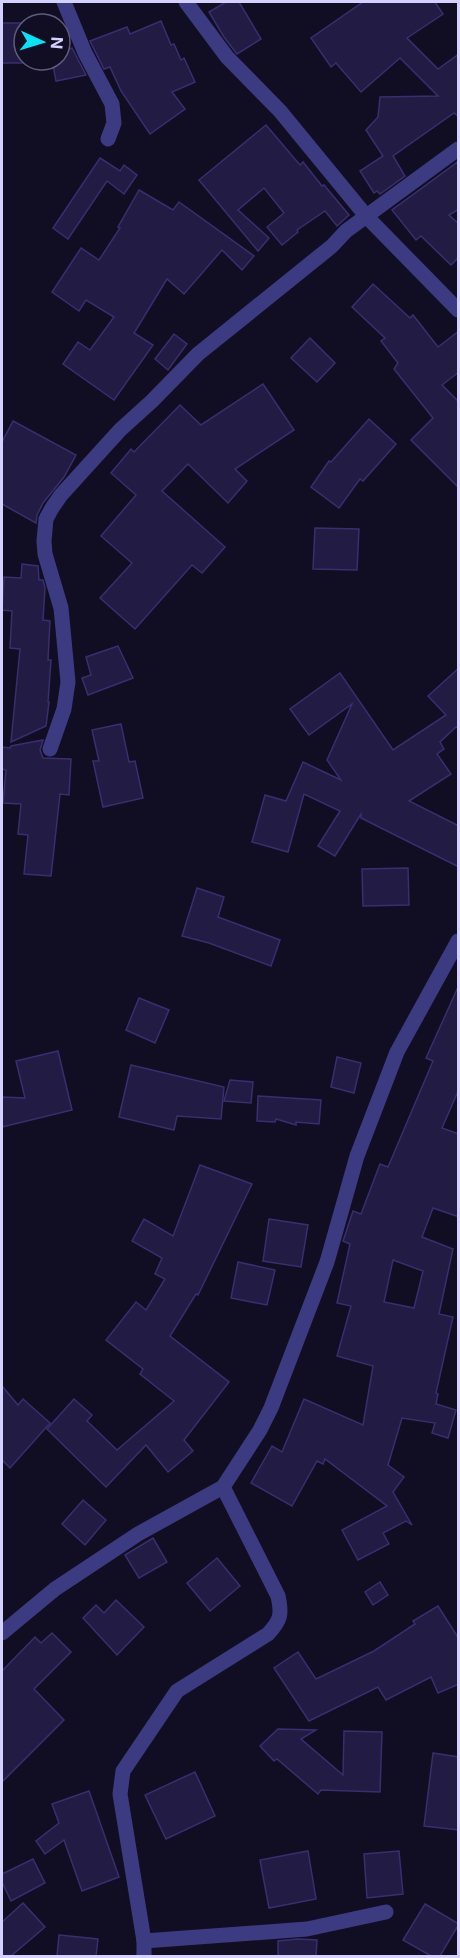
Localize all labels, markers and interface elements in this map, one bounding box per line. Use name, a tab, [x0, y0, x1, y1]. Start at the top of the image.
north arrow	[12, 12, 72, 72]
text: N	[47, 36, 67, 50]

